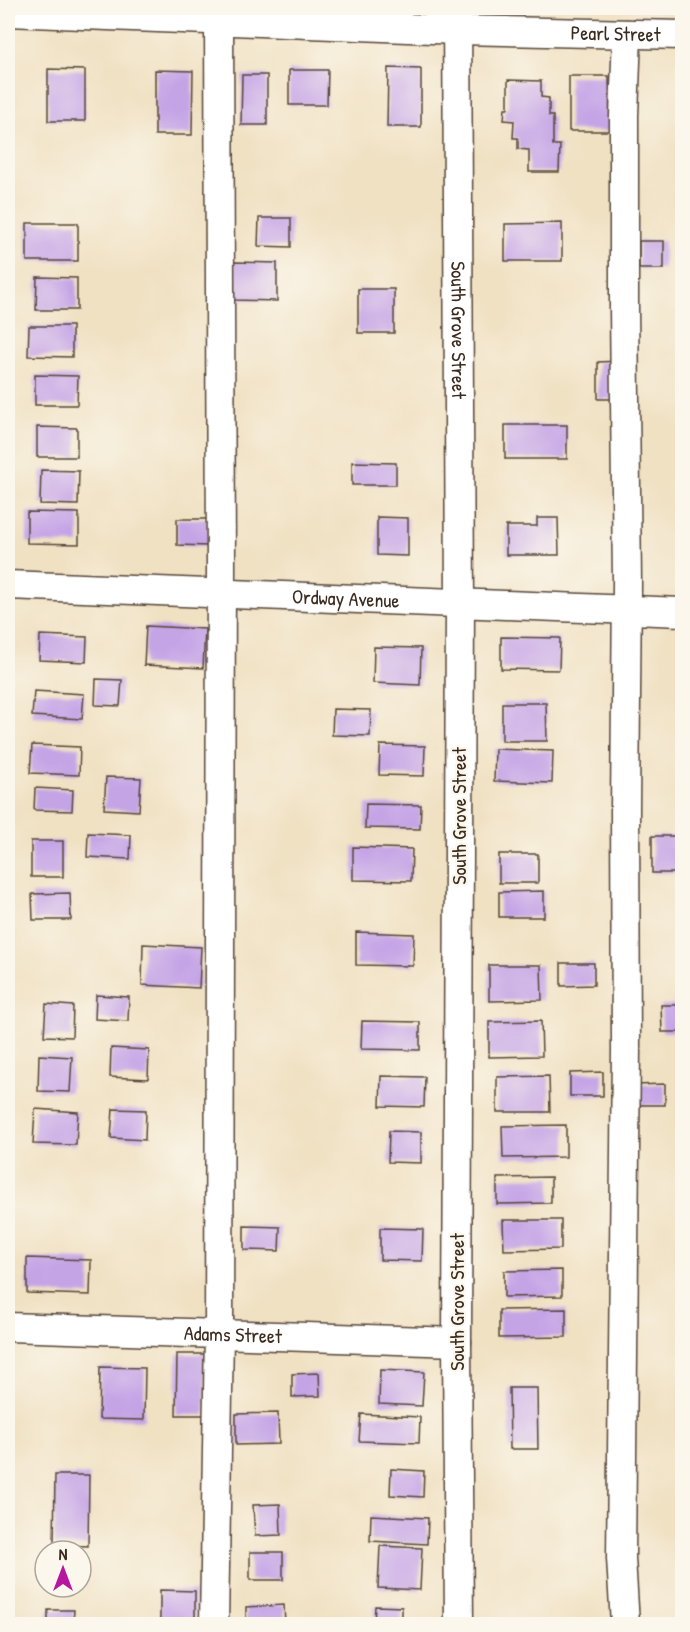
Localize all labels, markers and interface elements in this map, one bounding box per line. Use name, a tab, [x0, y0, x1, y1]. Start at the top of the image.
street label: Pearl Street	[570, 19, 662, 48]
street label: South Grove Street	[445, 261, 473, 400]
street label: Ordway Avenue	[291, 582, 400, 614]
street label: South Grove Street	[445, 746, 472, 885]
street label: South Grove Street	[443, 1232, 470, 1371]
street label: Adams Street	[183, 1319, 283, 1349]
north arrow	[33, 1539, 93, 1599]
text: N	[59, 1543, 68, 1565]

